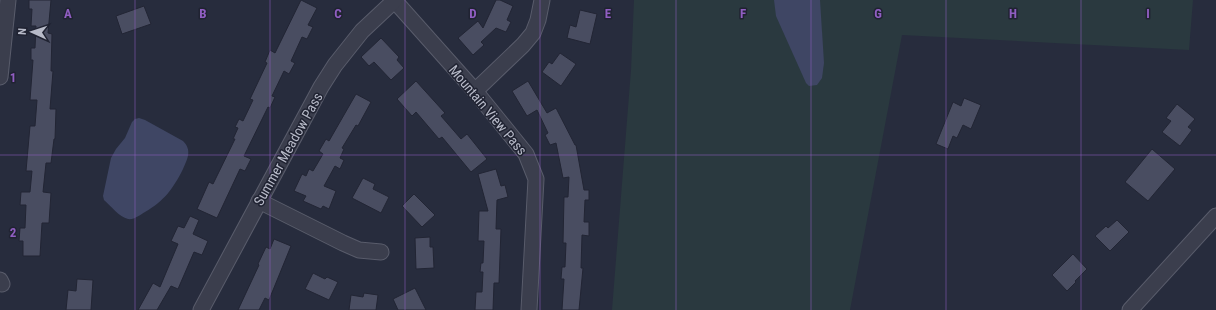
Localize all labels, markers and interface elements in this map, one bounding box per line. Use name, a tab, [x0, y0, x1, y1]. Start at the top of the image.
text: A	[64, 6, 72, 21]
text: B	[199, 6, 207, 21]
text: C	[334, 6, 342, 21]
text: D	[469, 6, 477, 21]
text: E	[605, 6, 612, 21]
text: F	[740, 6, 746, 21]
text: G	[874, 6, 882, 21]
text: H	[1009, 6, 1017, 21]
text: I	[1146, 6, 1150, 21]
north arrow	[12, 12, 52, 52]
text: N	[16, 28, 29, 35]
street label: Mountain View Pass	[446, 62, 530, 158]
text: 1	[10, 70, 16, 85]
street label: Summer Meadow Pass	[250, 90, 326, 208]
text: 2	[10, 225, 17, 240]

